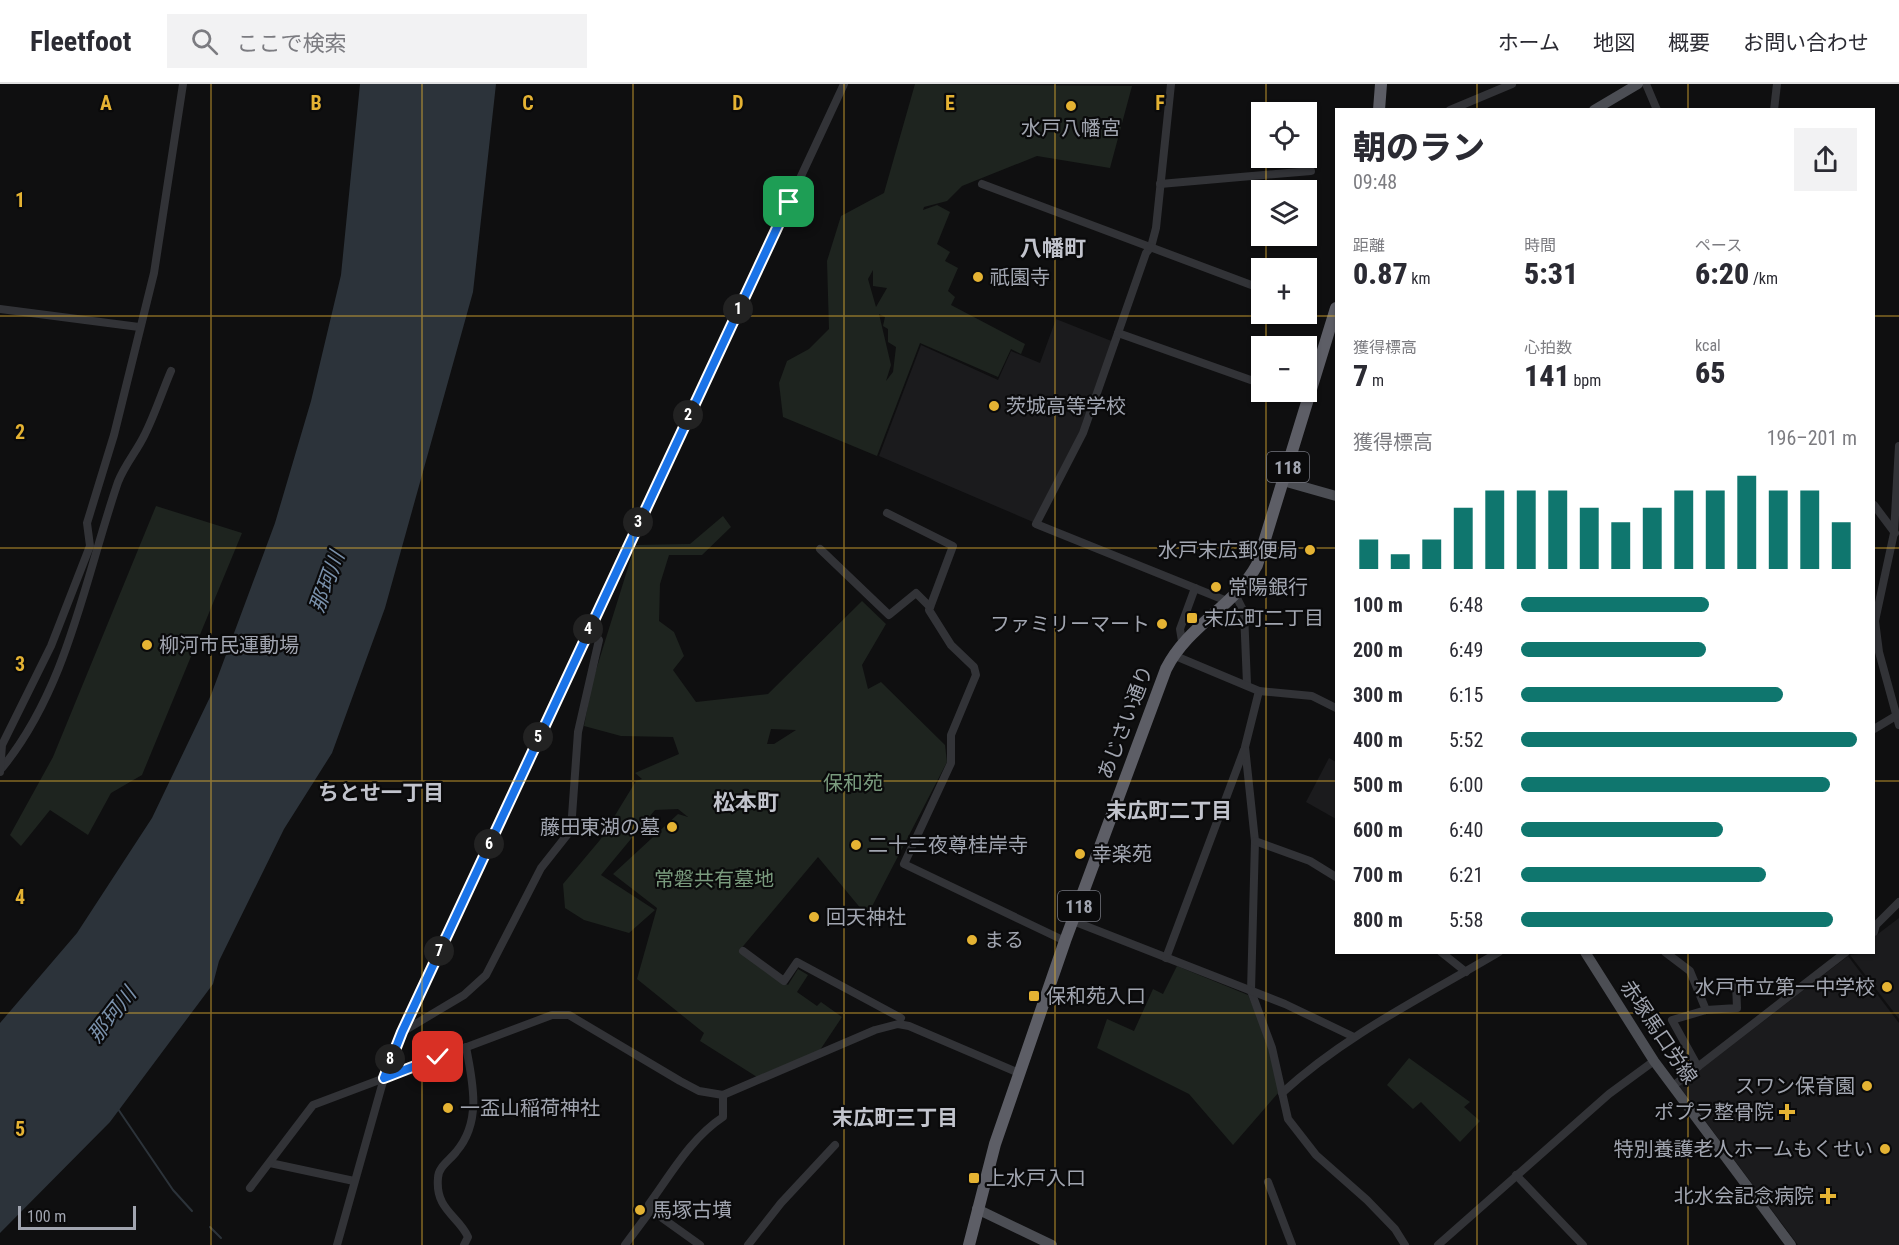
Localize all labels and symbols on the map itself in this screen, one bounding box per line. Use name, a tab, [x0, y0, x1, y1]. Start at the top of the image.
text: A	[100, 91, 112, 115]
text: B	[310, 91, 322, 115]
text: C	[522, 91, 534, 115]
text: D	[732, 91, 744, 115]
text: E	[945, 91, 955, 115]
text: F	[1155, 91, 1165, 115]
marker: 水戸八幡宮	[1064, 99, 1078, 113]
place label: 水戸八幡宮	[1021, 116, 1121, 140]
pin	[763, 176, 814, 227]
text: 1	[15, 188, 25, 212]
district label: 八幡町	[1020, 236, 1086, 261]
place label: 祇園寺	[990, 265, 1050, 289]
marker: 祇園寺	[971, 270, 985, 284]
pin: 1	[723, 294, 753, 324]
place label: 茨城高等学校	[1006, 394, 1126, 418]
marker: 茨城高等学校	[987, 399, 1001, 413]
pin: 2	[673, 400, 703, 430]
text: 2	[15, 420, 25, 444]
road number: 118	[1267, 452, 1309, 482]
pin: 3	[623, 507, 653, 537]
place label: 水戸末広郵便局	[1158, 538, 1298, 562]
marker: 水戸末広郵便局	[1303, 543, 1317, 557]
water label: 那珂川	[305, 546, 350, 616]
place label: 常陽銀行	[1228, 575, 1308, 599]
marker: 常陽銀行	[1209, 580, 1223, 594]
place label: 末広町二丁目	[1204, 606, 1324, 630]
marker: 末広町二丁目	[1185, 611, 1199, 625]
place label: ファミリーマート	[990, 612, 1150, 636]
pin: 4	[573, 614, 603, 644]
marker: ファミリーマート	[1155, 617, 1169, 631]
place label: 柳河市民運動場	[159, 633, 299, 657]
marker: 柳河市民運動場	[140, 638, 154, 652]
text: 3	[15, 652, 25, 676]
street label: あじさい通り	[1092, 662, 1158, 782]
pin: 5	[523, 722, 553, 752]
park label: 保和苑	[823, 771, 883, 795]
district label: ちとせ一丁目	[318, 781, 444, 805]
district label: 松本町	[713, 790, 779, 815]
district label: 末広町二丁目	[1106, 799, 1232, 823]
place label: 藤田東湖の墓	[540, 815, 660, 839]
marker: 藤田東湖の墓	[665, 820, 679, 834]
pin: 6	[474, 829, 504, 859]
place label: 二十三夜尊桂岸寺	[868, 833, 1028, 857]
marker: 二十三夜尊桂岸寺	[849, 838, 863, 852]
place label: 幸楽苑	[1092, 842, 1152, 866]
marker: 幸楽苑	[1073, 847, 1087, 861]
park label: 常磐共有墓地	[654, 867, 774, 891]
text: 4	[15, 885, 25, 909]
road number: 118	[1058, 891, 1100, 921]
place label: 回天神社	[826, 905, 906, 929]
marker: 回天神社	[807, 910, 821, 924]
place label: まる	[984, 928, 1024, 952]
marker: まる	[965, 933, 979, 947]
pin: 7	[424, 936, 454, 966]
place label: 水戸市立第一中学校	[1695, 975, 1875, 999]
street label: 赤塚馬口労線	[1615, 976, 1703, 1088]
marker: 水戸市立第一中学校	[1880, 980, 1894, 994]
water label: 那珂川	[83, 981, 142, 1047]
place label: 保和苑入口	[1046, 984, 1146, 1008]
marker: 保和苑入口	[1027, 989, 1041, 1003]
pin	[412, 1031, 463, 1082]
pin: 8	[375, 1044, 405, 1074]
place label: スワン保育園	[1735, 1074, 1855, 1098]
marker: スワン保育園	[1860, 1079, 1874, 1093]
place label: 一盃山稲荷神社	[460, 1096, 600, 1120]
place label: ポプラ整骨院	[1654, 1100, 1774, 1124]
marker: 一盃山稲荷神社	[441, 1101, 455, 1115]
marker: ポプラ整骨院	[1778, 1103, 1796, 1121]
district label: 末広町三丁目	[832, 1106, 958, 1130]
text: 5	[15, 1117, 25, 1141]
place label: 特別養護老人ホームもくせい	[1614, 1137, 1873, 1161]
marker: 特別養護老人ホームもくせい	[1878, 1142, 1892, 1156]
place label: 上水戸入口	[986, 1166, 1086, 1190]
marker: 上水戸入口	[967, 1171, 981, 1185]
place label: 北水会記念病院	[1674, 1184, 1814, 1208]
marker: 北水会記念病院	[1819, 1187, 1837, 1205]
place label: 馬塚古墳	[652, 1198, 732, 1222]
scale bar	[18, 1203, 136, 1230]
marker: 馬塚古墳	[633, 1203, 647, 1217]

